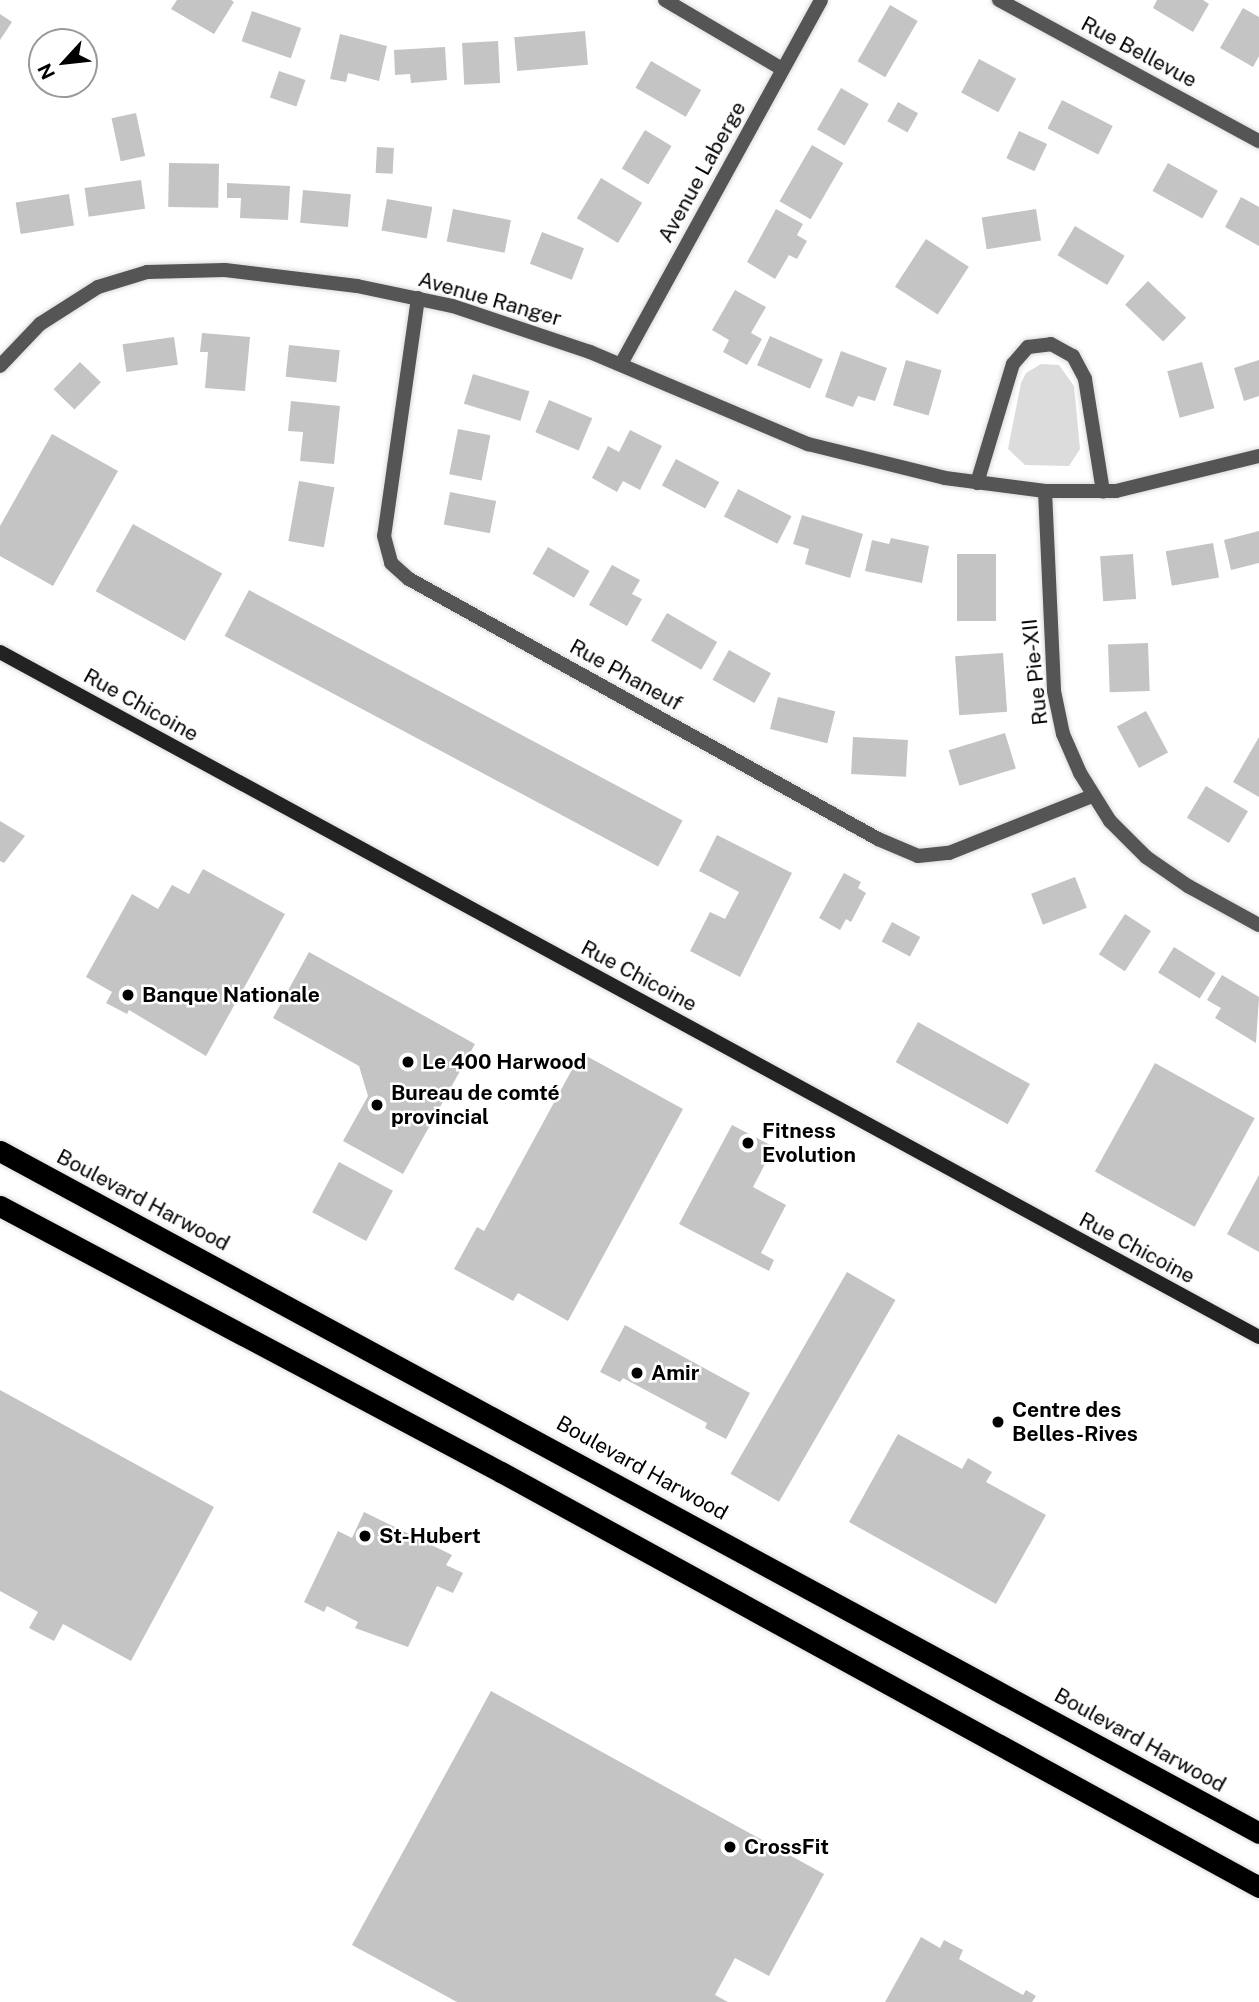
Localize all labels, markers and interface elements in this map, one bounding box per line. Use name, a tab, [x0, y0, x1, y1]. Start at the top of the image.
street label: Rue Bellevue	[1077, 11, 1201, 93]
north arrow	[28, 28, 98, 98]
text: N	[33, 60, 59, 83]
street label: Avenue Laberge	[653, 97, 751, 247]
street label: Avenue Ranger	[415, 267, 565, 331]
street label: Rue Pie-XII	[1017, 617, 1053, 727]
street label: Rue Phaneuf	[565, 634, 687, 716]
street label: Rue Chicoine	[79, 663, 203, 747]
street label: Rue Chicoine	[577, 935, 701, 1017]
place label: Banque Nationale	[142, 982, 320, 1008]
marker: Banque Nationale	[120, 987, 136, 1003]
place label: Le 400 Harwood	[422, 1049, 586, 1075]
marker: Le 400 Harwood	[400, 1054, 416, 1070]
place label: Bureau de comté provincial	[391, 1080, 560, 1130]
marker: Bureau de comté provincial	[369, 1097, 385, 1113]
place label: Fitness Evolution	[762, 1118, 856, 1168]
marker: Fitness Evolution	[740, 1135, 756, 1151]
street label: Boulevard Harwood	[52, 1144, 234, 1256]
street label: Rue Chicoine	[1075, 1207, 1199, 1289]
place label: Amir	[651, 1360, 699, 1386]
marker: Amir	[629, 1365, 645, 1381]
place label: Centre des Belles-Rives	[1012, 1397, 1138, 1447]
street label: Boulevard Harwood	[552, 1410, 732, 1526]
marker: Centre des Belles-Rives	[990, 1414, 1006, 1430]
place label: St-Hubert	[379, 1523, 481, 1549]
marker: St-Hubert	[357, 1528, 373, 1544]
street label: Boulevard Harwood	[1050, 1682, 1230, 1798]
place label: CrossFit	[744, 1834, 829, 1860]
marker: CrossFit	[722, 1839, 738, 1855]

